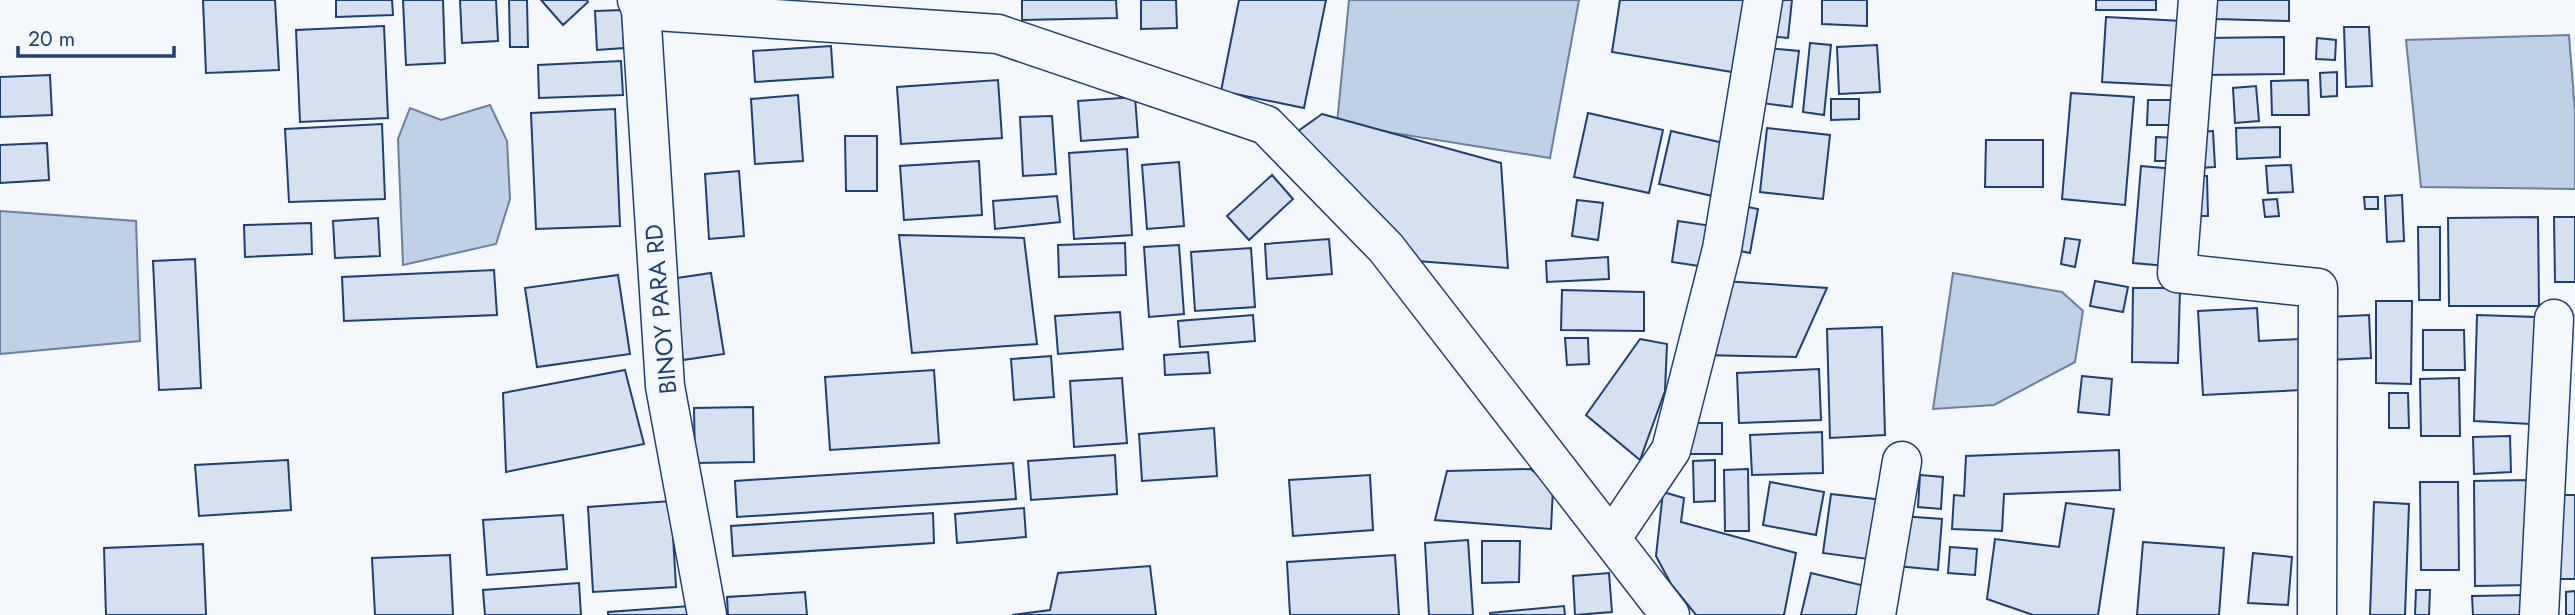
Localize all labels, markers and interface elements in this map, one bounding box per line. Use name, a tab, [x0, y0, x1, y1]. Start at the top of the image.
scale bar	[18, 14, 173, 58]
text: 20 m	[28, 24, 75, 54]
street label: BINOY PARA RD	[636, 223, 685, 395]

